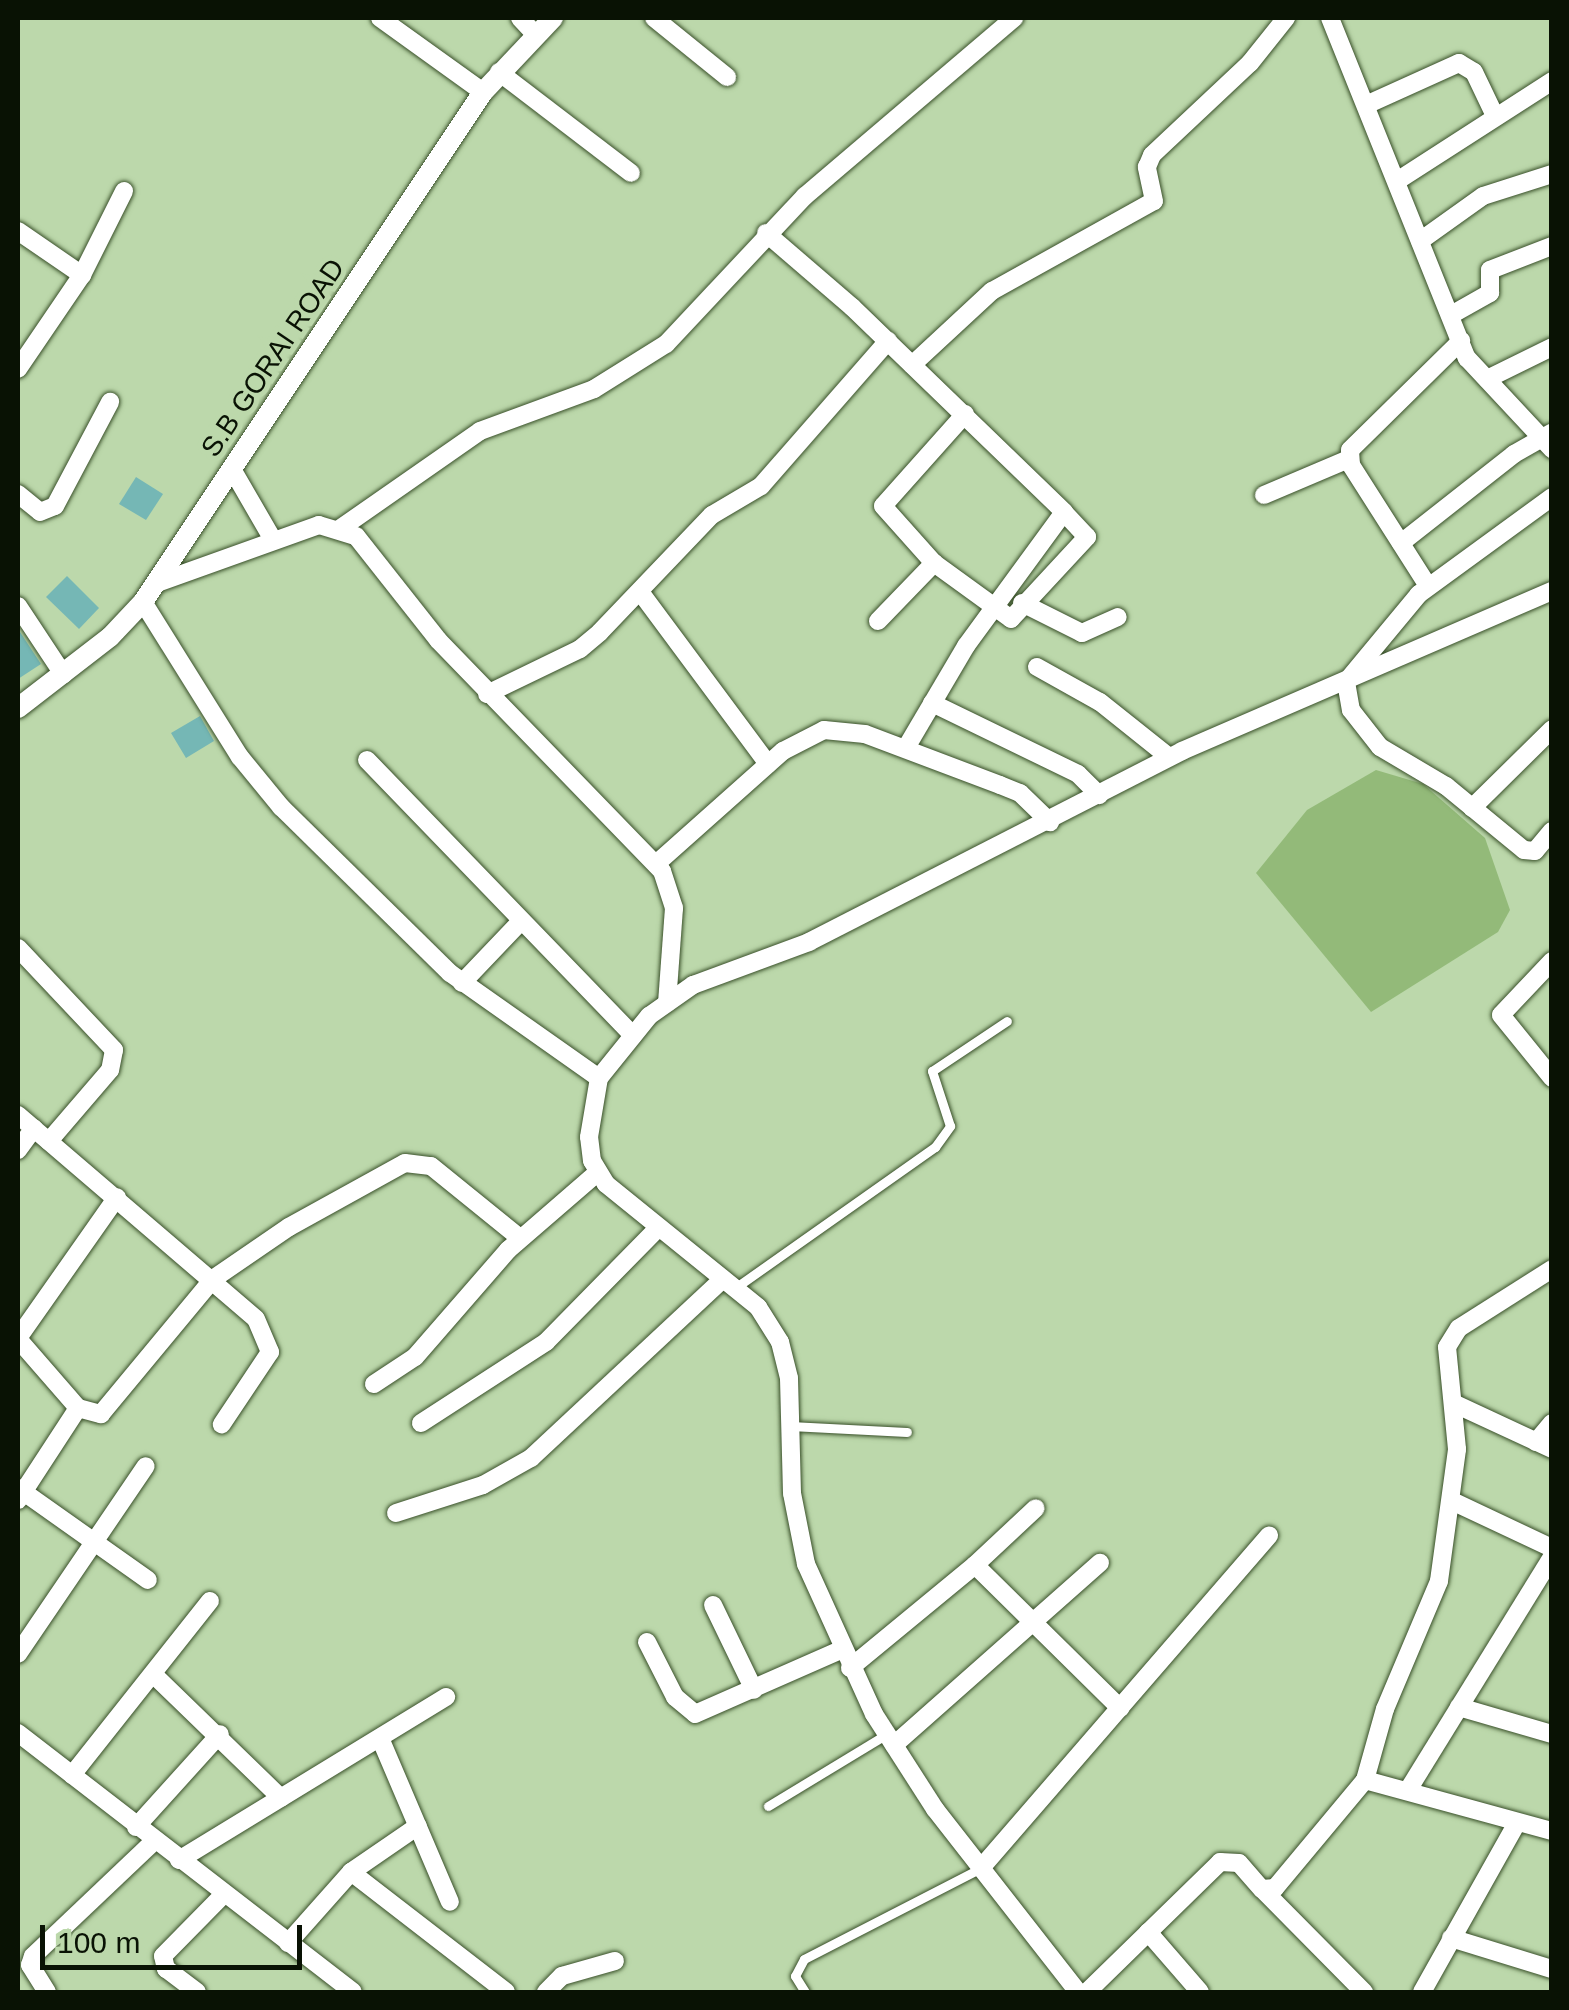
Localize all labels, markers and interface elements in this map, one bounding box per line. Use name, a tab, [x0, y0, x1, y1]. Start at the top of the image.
street label: S.B GORAI ROAD	[194, 253, 352, 463]
scale bar	[45, 1905, 308, 1967]
text: 100 m	[57, 1926, 140, 1959]

